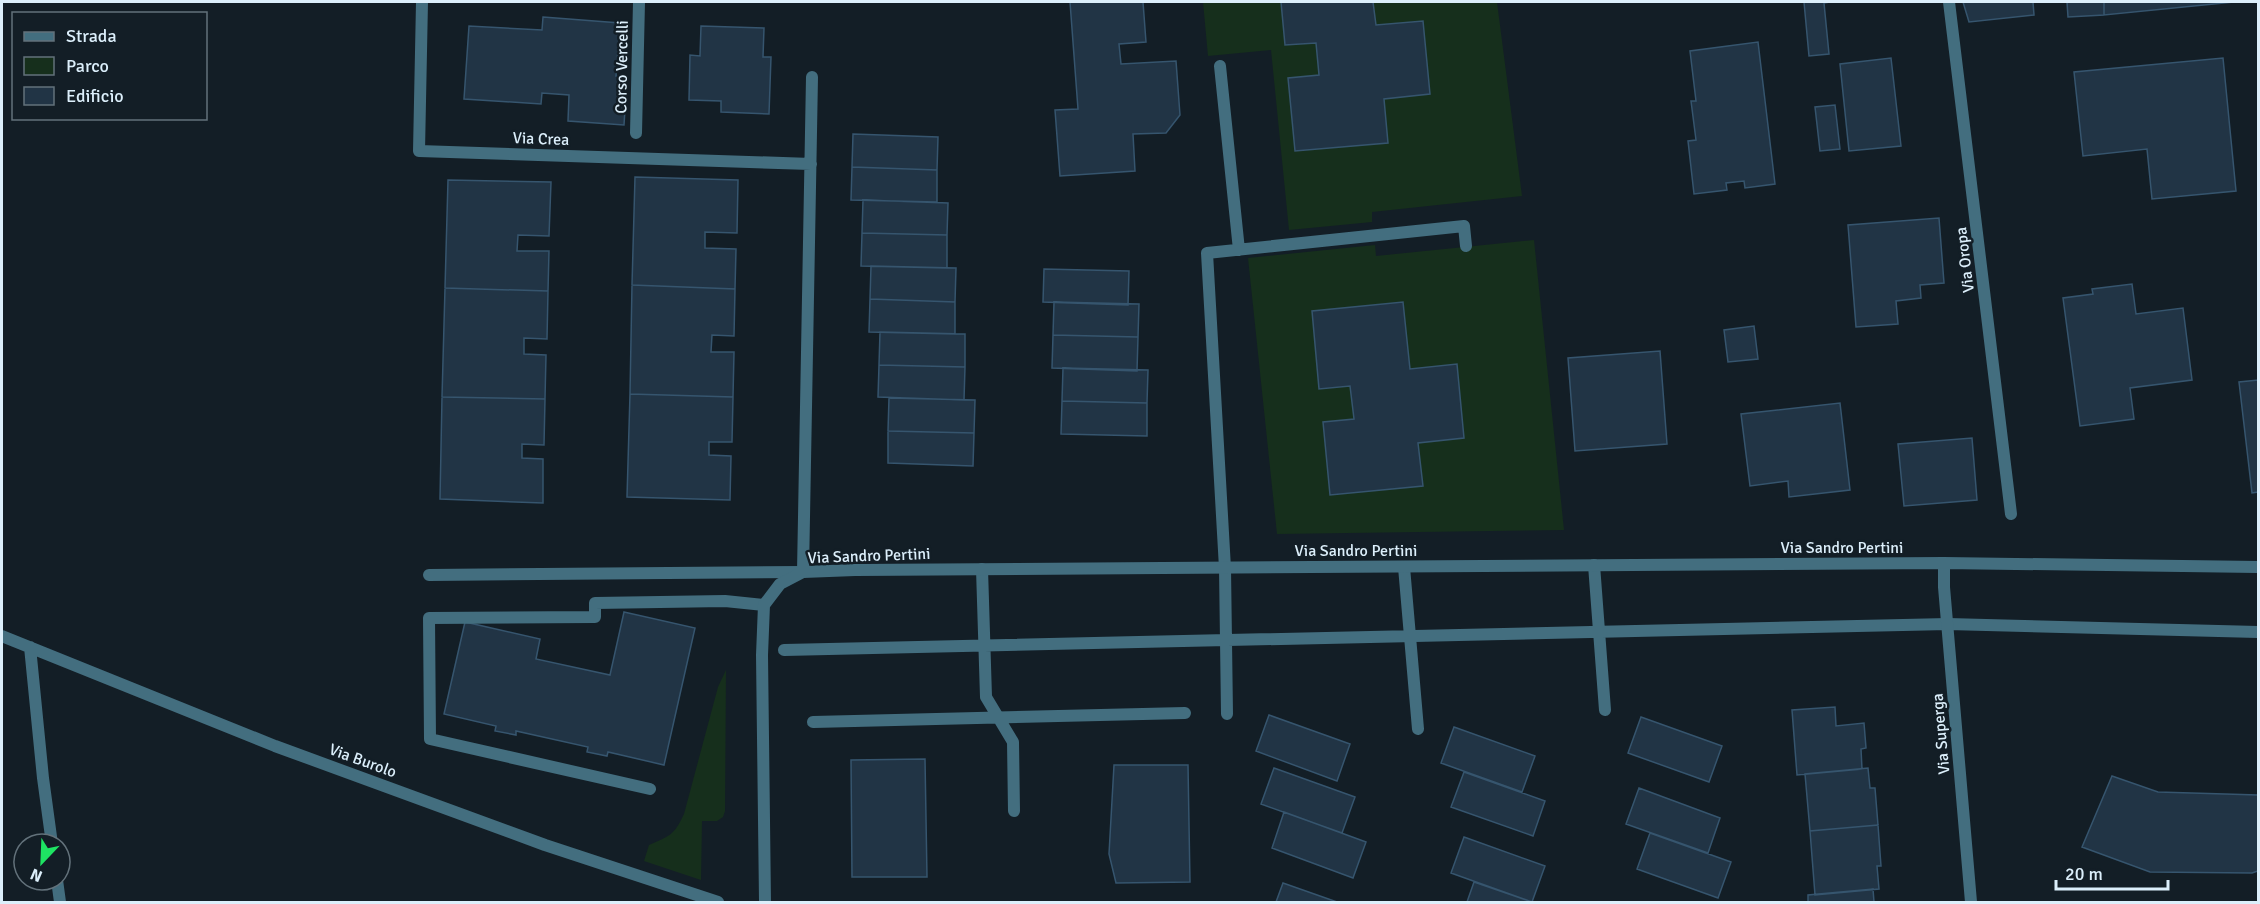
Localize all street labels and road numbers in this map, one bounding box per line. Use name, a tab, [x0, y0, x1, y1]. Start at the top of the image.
street label: Corso Vercelli	[611, 20, 633, 114]
street label: Via Crea	[512, 128, 570, 150]
street label: Via Oropa	[1951, 226, 1979, 294]
street label: Via Sandro Pertini	[1781, 538, 1903, 558]
street label: Via Sandro Pertini	[1295, 541, 1417, 561]
street label: Via Sandro Pertini	[807, 544, 931, 568]
street label: Via Superga	[1927, 692, 1955, 775]
street label: Via Burolo	[326, 740, 399, 782]

